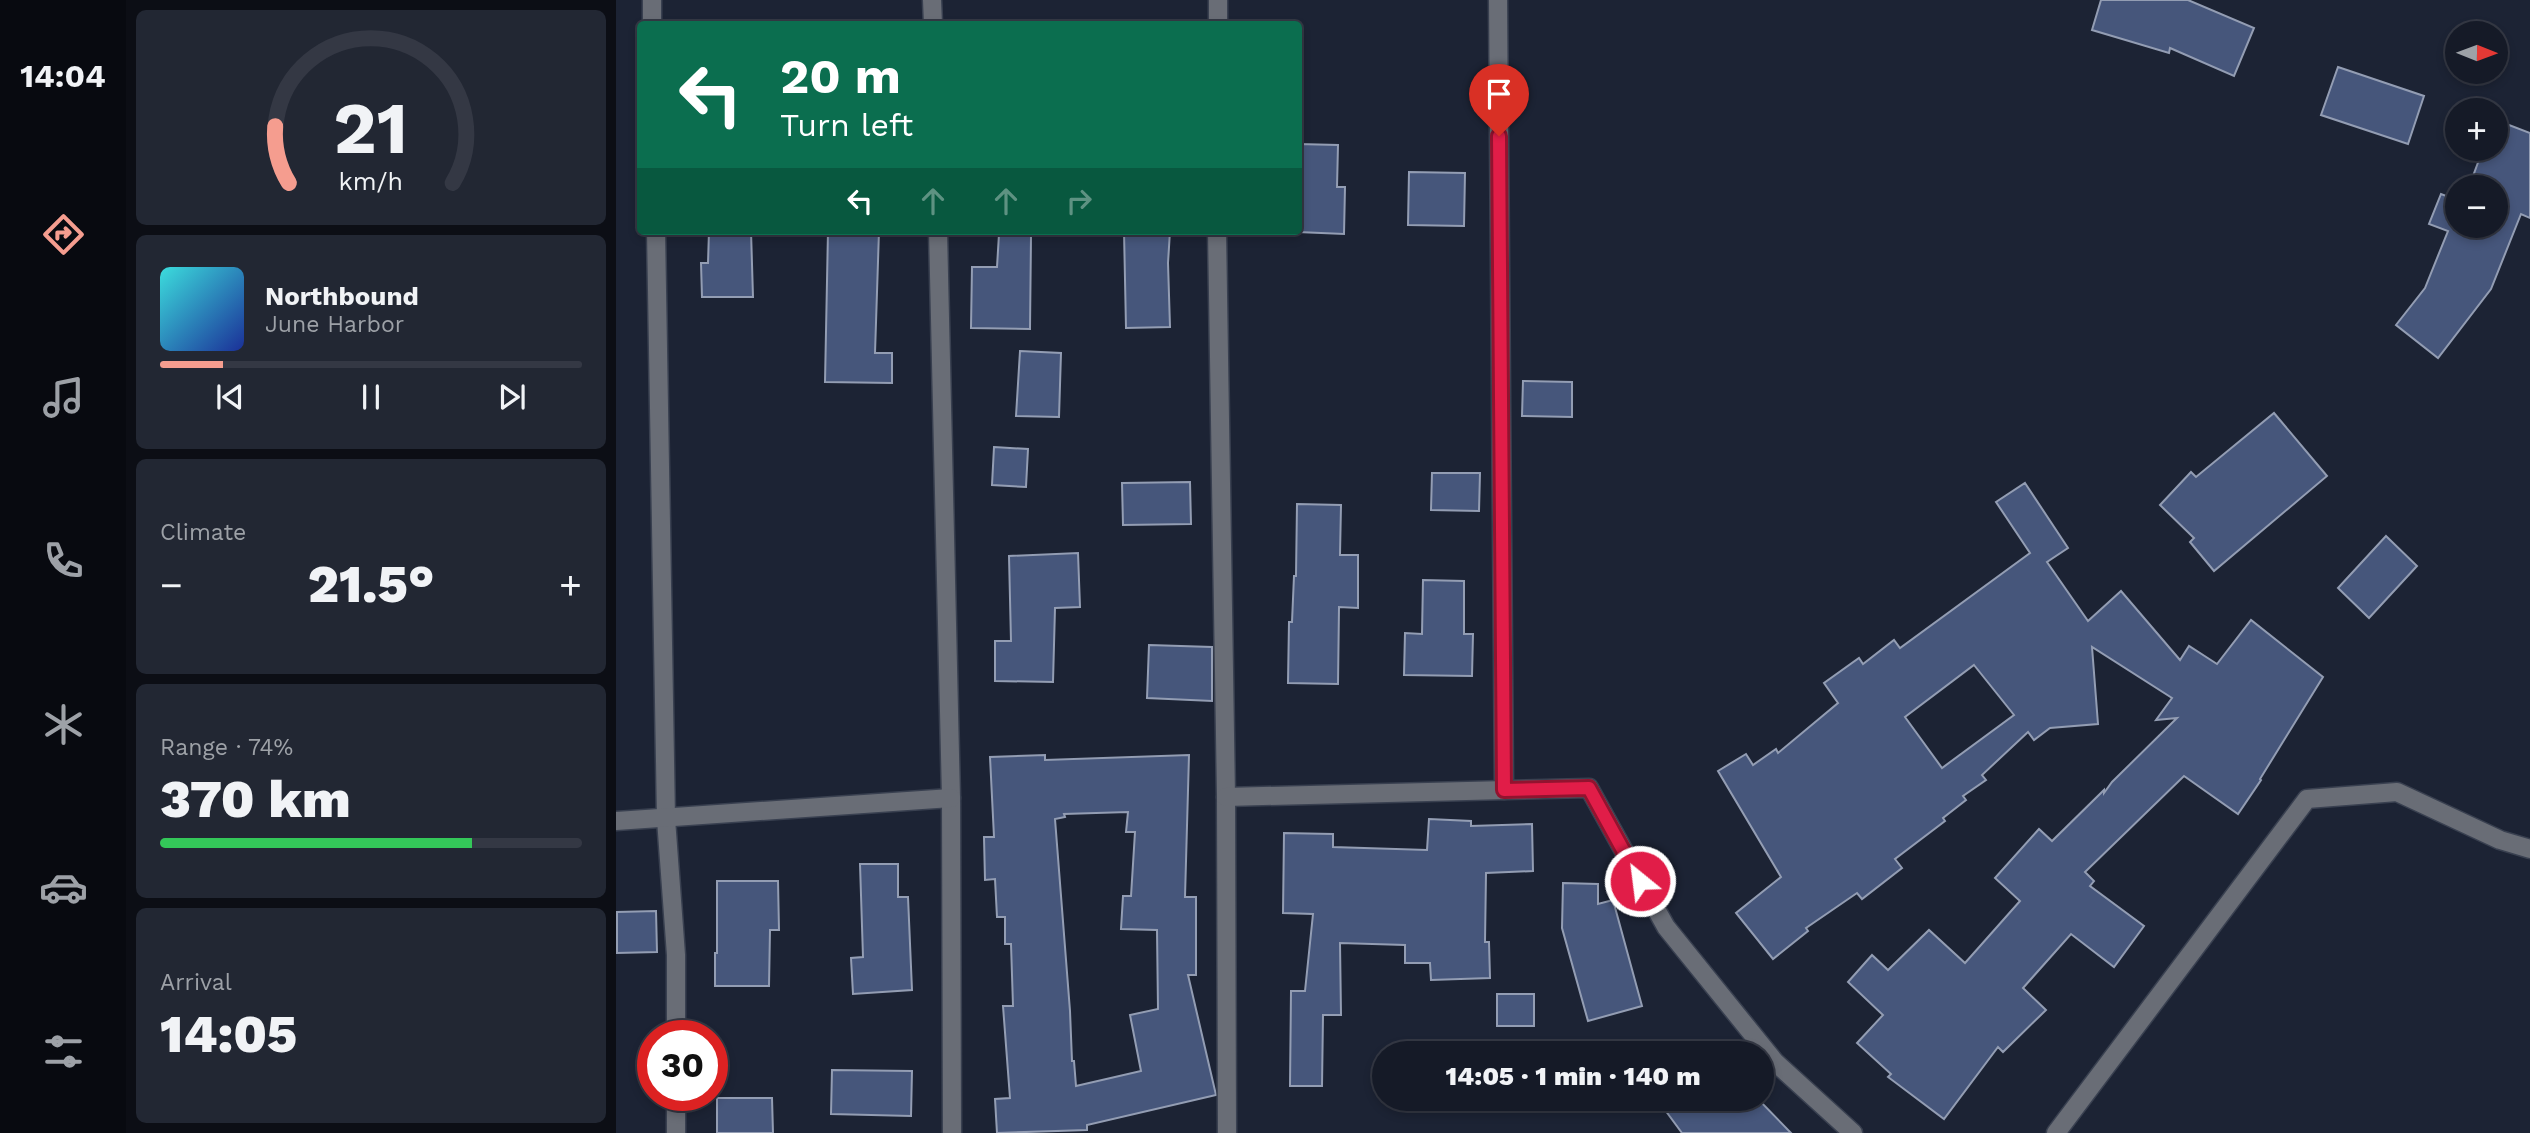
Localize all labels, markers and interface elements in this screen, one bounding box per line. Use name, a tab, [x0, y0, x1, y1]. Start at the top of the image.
north arrow	[2445, 21, 2508, 84]
map controls	[2445, 21, 2508, 238]
text: 20 m	[780, 47, 901, 105]
icon: left	[665, 49, 756, 140]
text: 14:04	[20, 57, 106, 95]
pin	[1469, 64, 1529, 136]
icon: arrive	[1480, 75, 1518, 113]
text: 21	[334, 86, 408, 172]
button: +	[2445, 98, 2508, 161]
text: Turn left	[780, 106, 913, 144]
text: km/h	[339, 167, 403, 196]
button: −	[2445, 175, 2508, 238]
icon: left	[841, 182, 879, 220]
icon: ahead	[914, 182, 952, 220]
icon: ahead	[987, 182, 1025, 220]
icon: right	[1060, 182, 1098, 220]
icon: directions	[39, 210, 88, 259]
text: Northbound	[265, 281, 419, 311]
text: June Harbor	[265, 311, 404, 338]
icon: music	[39, 373, 88, 422]
icon: previous	[211, 378, 249, 416]
icon: pause	[352, 378, 390, 416]
icon: next	[493, 378, 531, 416]
text: Climate	[160, 519, 246, 546]
icon: phone	[39, 536, 88, 585]
text: 21.5°	[308, 554, 434, 615]
text: −	[160, 563, 183, 607]
text: +	[559, 563, 582, 607]
icon: climate	[39, 700, 88, 749]
text: Range · 74%	[160, 734, 293, 761]
text: 370 km	[160, 769, 351, 830]
position arrow	[1603, 844, 1677, 918]
icon: car	[39, 863, 88, 912]
text: Arrival	[160, 969, 232, 996]
text: 14:05	[160, 1004, 297, 1065]
speed limit sign: 30	[637, 1020, 728, 1111]
icon: filters	[39, 1027, 88, 1076]
text: 14:05 · 1 min · 140 m	[1446, 1061, 1701, 1091]

